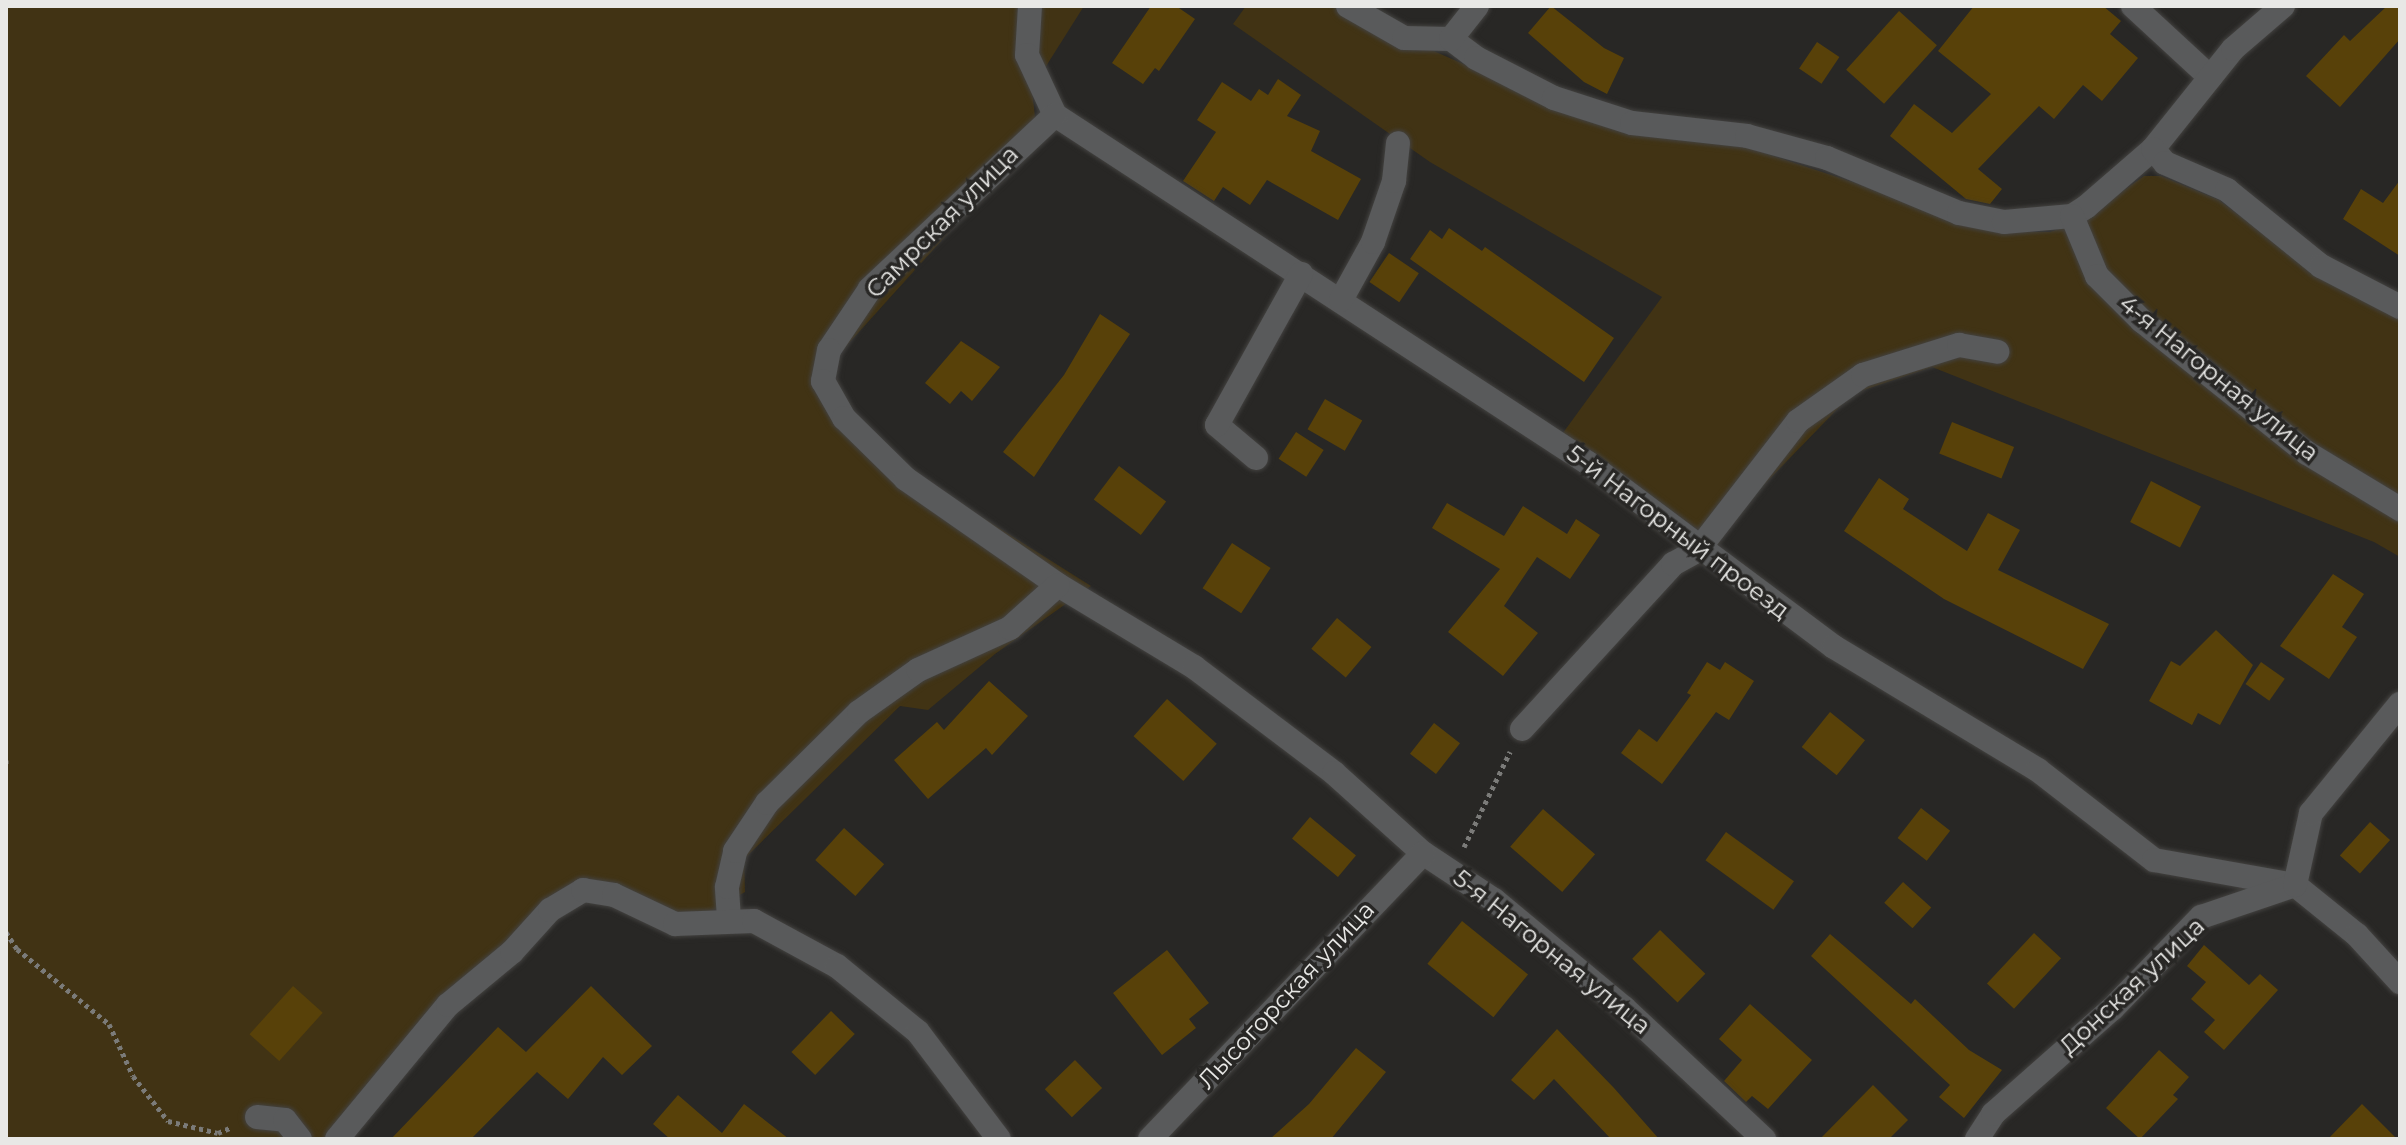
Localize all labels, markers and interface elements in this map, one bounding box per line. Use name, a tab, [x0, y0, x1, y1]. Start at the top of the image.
street label: Самрская улица	[860, 140, 1024, 304]
street label: 4-я Нагорная улица	[2114, 289, 2324, 467]
street label: 5-й Нагорный проезд	[1561, 439, 1795, 625]
street label: 5-я Нагорная улица	[1448, 864, 1656, 1040]
street label: Лысогорская улица	[1192, 895, 1380, 1095]
street label: Донская улица	[2054, 912, 2210, 1060]

